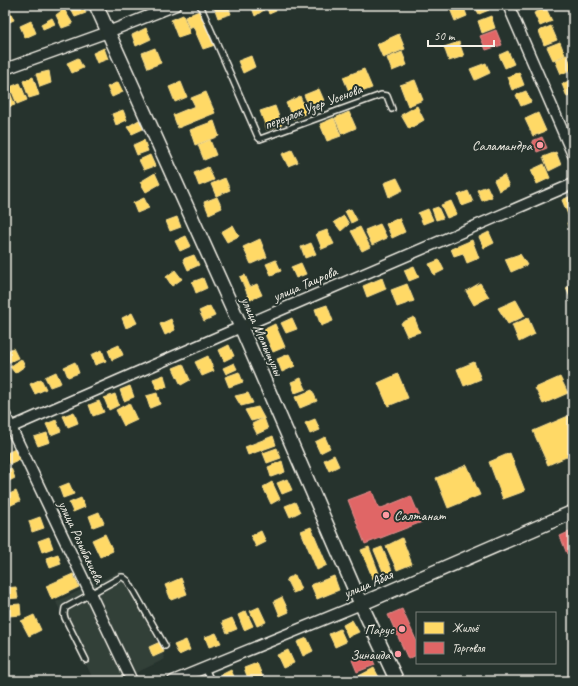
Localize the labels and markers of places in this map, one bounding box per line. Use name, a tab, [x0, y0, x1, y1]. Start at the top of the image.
place label: Саламандра	[472, 137, 533, 154]
marker: Саламандра	[535, 140, 545, 150]
place label: Салтанат	[394, 507, 446, 524]
marker: Салтанат	[381, 510, 391, 520]
place label: Парус	[364, 621, 395, 638]
marker: Парус	[397, 624, 407, 634]
place label: Зинаида	[351, 646, 391, 663]
marker: Зинаида	[393, 649, 403, 659]

